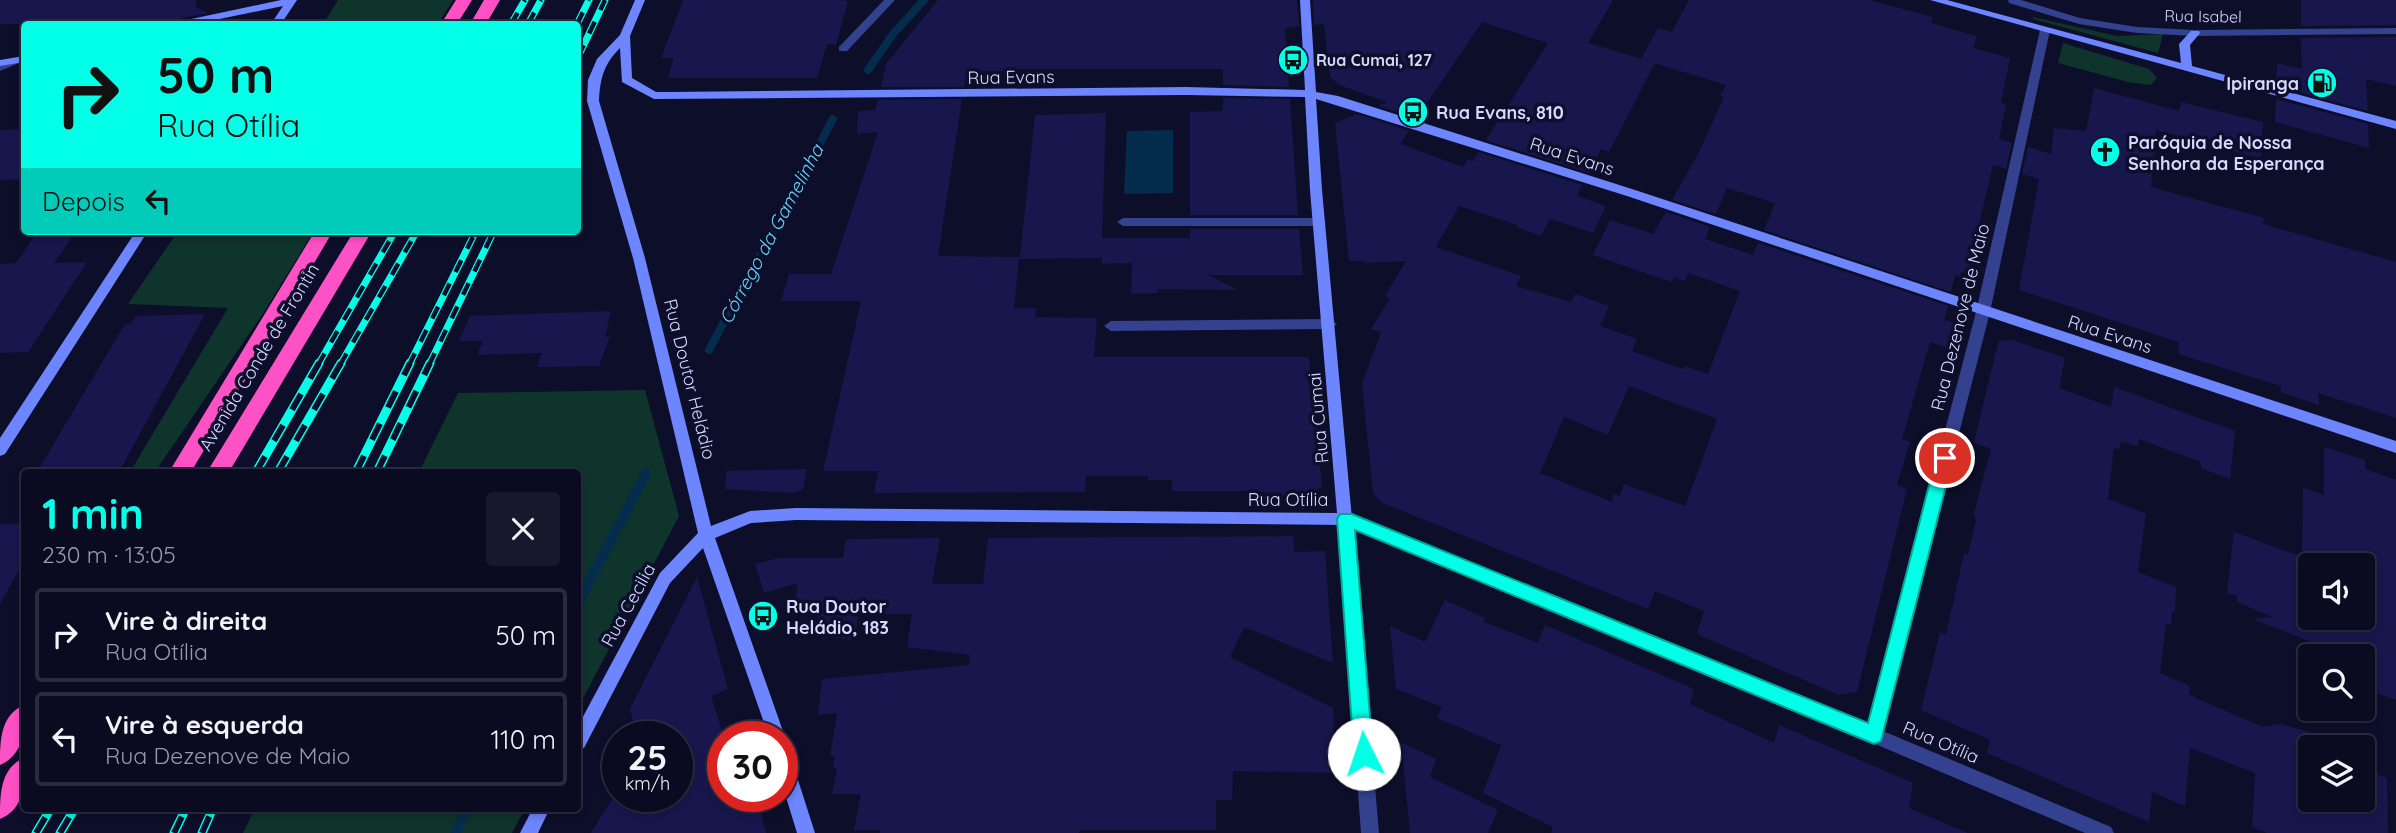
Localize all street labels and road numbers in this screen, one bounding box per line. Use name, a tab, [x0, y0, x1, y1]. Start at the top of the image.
street label: Rua Isabel	[2164, 5, 2242, 27]
street label: Rua Evans	[967, 65, 1055, 89]
street label: Rua Evans	[1527, 132, 1617, 180]
street label: Rua Dezenove de Maio	[1926, 221, 1994, 413]
street label: Avenida Conde de Frontin	[194, 259, 324, 455]
street label: Rua Doutor Heládio	[659, 296, 721, 462]
street label: Rua Evans	[2065, 310, 2155, 358]
street label: Rua Cumai	[1303, 372, 1333, 464]
street label: Rua Otília	[1248, 488, 1328, 511]
street label: Rua Cecilia	[596, 559, 660, 651]
street label: Rua Otília	[1899, 716, 1983, 768]

